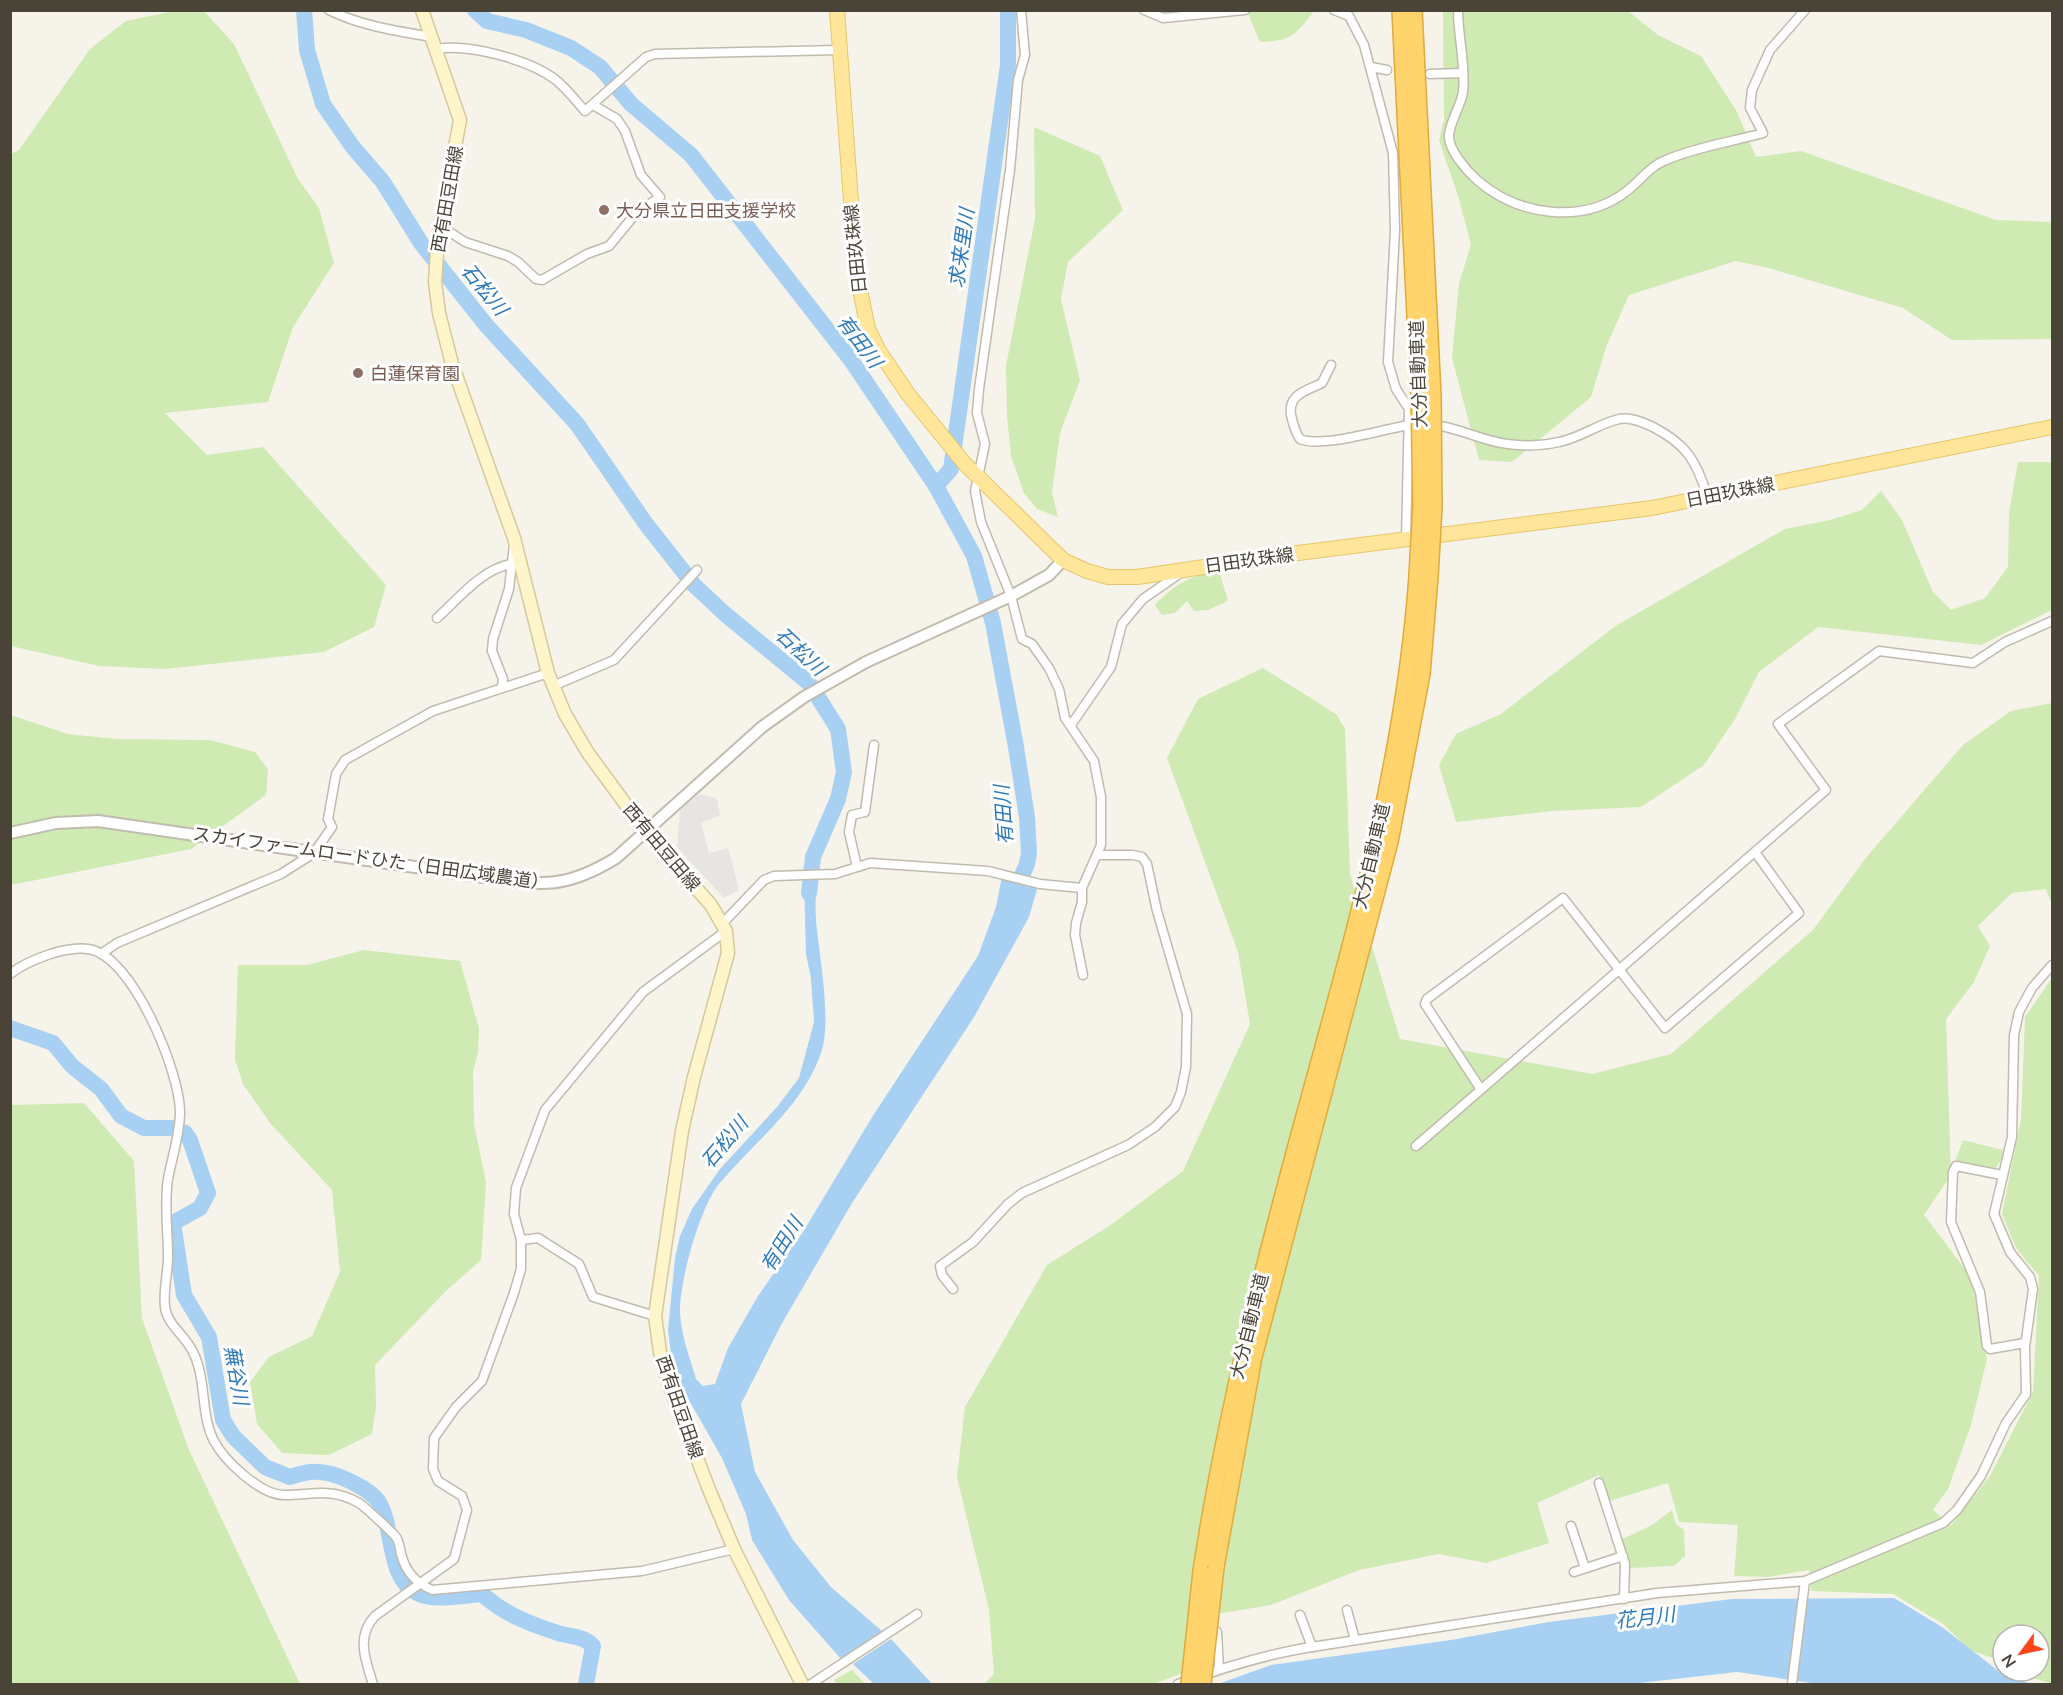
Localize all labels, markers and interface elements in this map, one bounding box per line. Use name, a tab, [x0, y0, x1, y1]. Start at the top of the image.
street label: 西有田豆田線	[426, 144, 468, 254]
place label: 大分県立日田支援学校	[616, 199, 796, 222]
marker: 大分県立日田支援学校	[597, 203, 611, 217]
street label: 日田玖珠線	[839, 203, 871, 295]
water label: 求来里川	[943, 205, 979, 289]
water label: 石松川	[456, 258, 515, 322]
water label: 有田川	[832, 310, 889, 374]
street label: 大分自動車道	[1405, 320, 1431, 428]
place label: 白蓮保育園	[370, 362, 460, 385]
marker: 白蓮保育園	[351, 366, 365, 380]
street label: 日田玖珠線	[1684, 472, 1776, 512]
street label: 日田玖珠線	[1203, 542, 1295, 578]
water label: 石松川	[771, 621, 833, 682]
water label: 有田川	[988, 782, 1018, 846]
street label: 西有田豆田線	[618, 798, 706, 896]
street label: 大分自動車道	[1348, 801, 1394, 911]
street label: スカイファームロードひた（日田広域農道）	[191, 822, 551, 894]
water label: 石松川	[695, 1109, 754, 1173]
water label: 有田川	[755, 1210, 809, 1276]
street label: 大分自動車道	[1225, 1271, 1273, 1381]
water label: 蕪谷川	[219, 1343, 255, 1409]
street label: 西有田豆田線	[652, 1352, 708, 1462]
water label: 花月川	[1614, 1601, 1678, 1633]
north arrow	[1991, 1623, 2051, 1683]
text: N	[1997, 1651, 2020, 1672]

